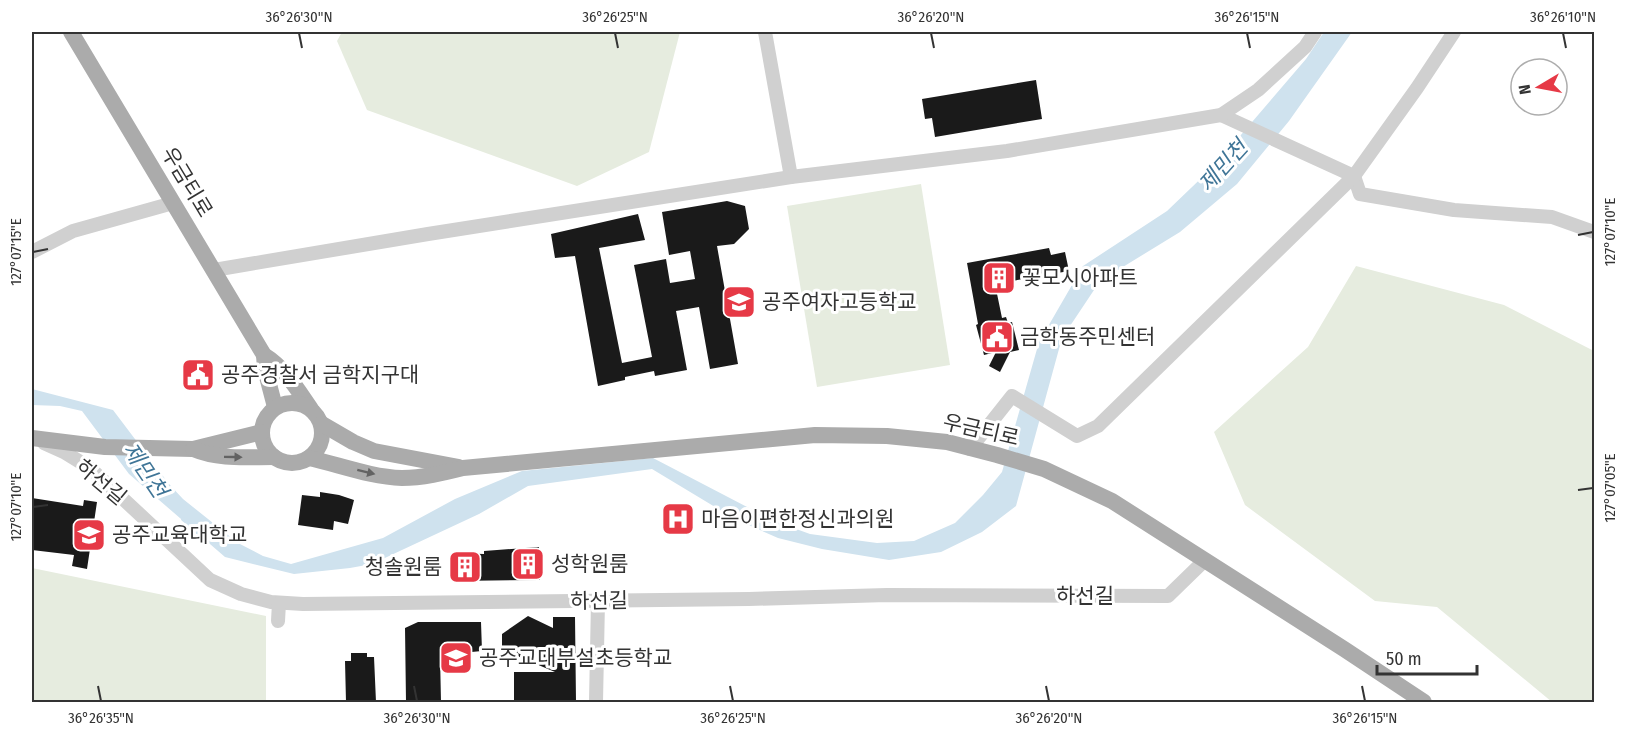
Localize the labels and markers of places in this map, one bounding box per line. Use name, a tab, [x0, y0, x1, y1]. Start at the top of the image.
building icon: 꽃모시아파트	[981, 260, 1017, 296]
place label: 꽃모시아파트	[1022, 265, 1138, 291]
school or university icon: 공주여자고등학교	[721, 284, 757, 320]
place label: 공주여자고등학교	[762, 289, 917, 315]
public building icon: 금학동주민센터	[979, 319, 1015, 355]
place label: 금학동주민센터	[1020, 324, 1155, 350]
public building icon: 공주경찰서 금학지구대	[180, 357, 216, 393]
place label: 공주경찰서 금학지구대	[221, 362, 419, 388]
hospital icon: 마음이편한정신과의원	[660, 501, 696, 537]
place label: 마음이편한정신과의원	[701, 506, 894, 532]
school or university icon: 공주교육대학교	[71, 517, 107, 553]
place label: 공주교육대학교	[112, 522, 247, 548]
building icon: 성학원룸	[510, 546, 546, 582]
building icon: 청솔원룸	[447, 549, 483, 585]
place label: 성학원룸	[551, 551, 628, 577]
place label: 청솔원룸	[365, 554, 442, 580]
school or university icon: 공주교대부설초등학교	[438, 640, 474, 676]
place label: 공주교대부설초등학교	[479, 645, 672, 671]

